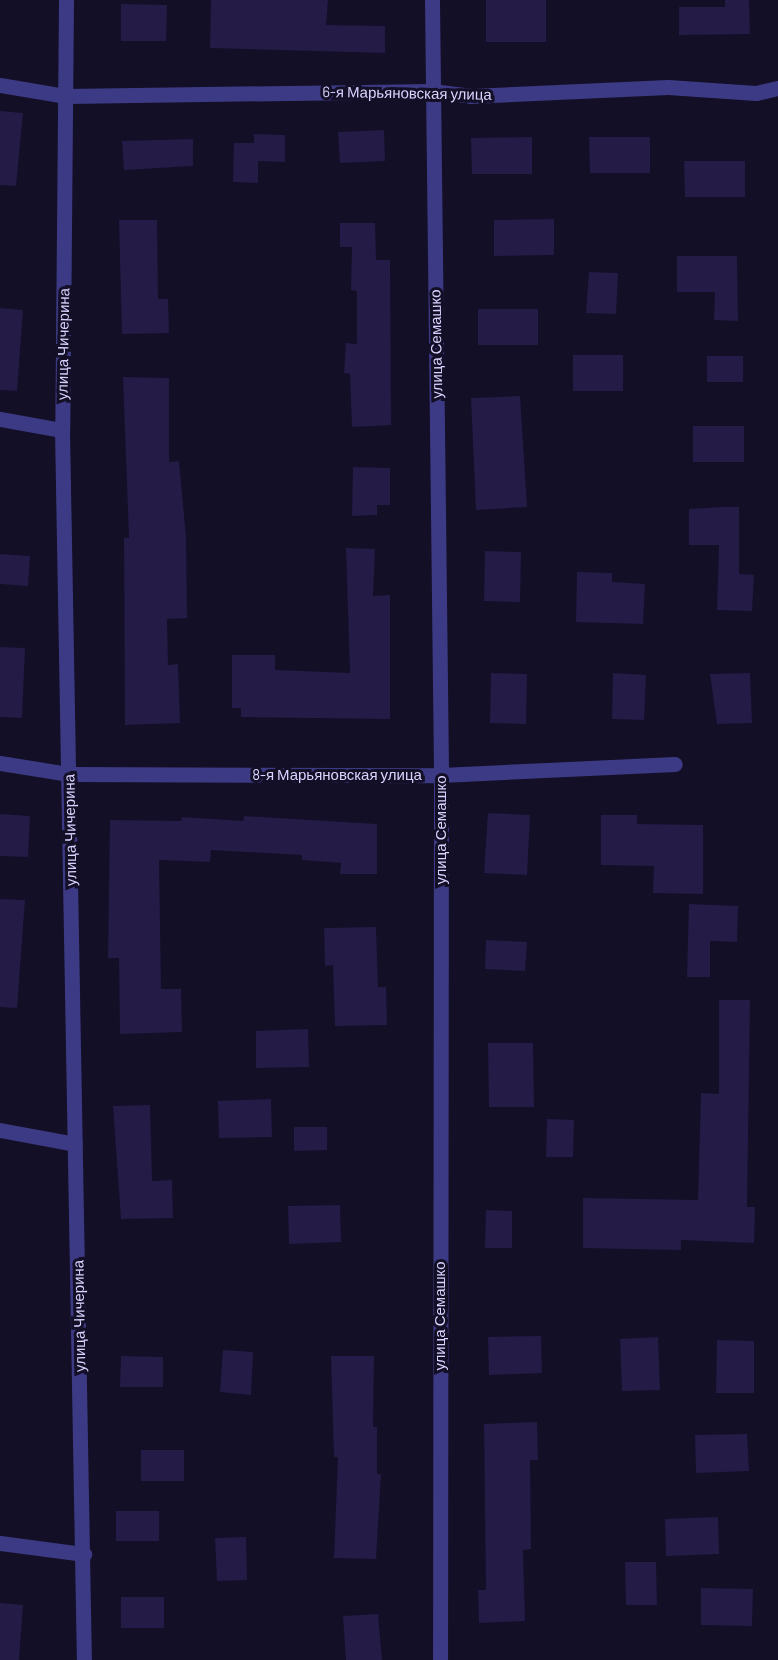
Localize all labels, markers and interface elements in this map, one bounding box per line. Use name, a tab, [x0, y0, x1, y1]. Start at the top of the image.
street label: 6-я Марьяновская улица	[322, 83, 492, 103]
street label: улица Чичерина	[53, 288, 73, 400]
street label: улица Семашко	[426, 289, 446, 399]
street label: 8-я Марьяновская улица	[252, 766, 422, 784]
street label: улица Чичерина	[60, 774, 80, 886]
street label: улица Семашко	[432, 775, 450, 885]
street label: улица Чичерина	[69, 1260, 89, 1372]
street label: улица Семашко	[431, 1261, 449, 1371]

